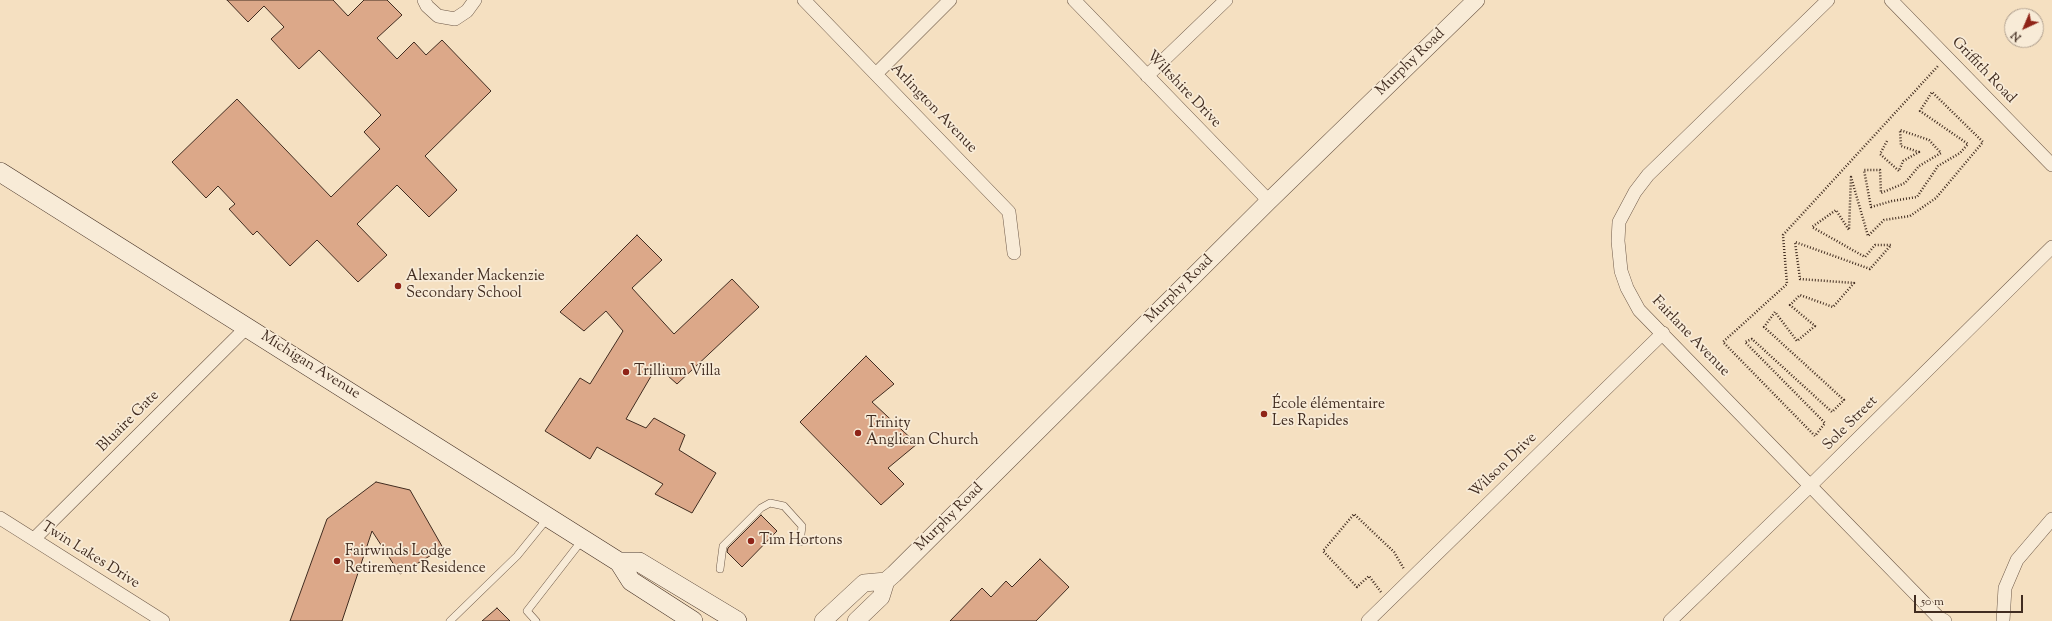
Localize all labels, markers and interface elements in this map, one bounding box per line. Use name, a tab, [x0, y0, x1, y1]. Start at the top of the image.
north arrow	[2004, 8, 2044, 48]
street label: Murphy Road	[1373, 26, 1449, 100]
text: N	[2008, 27, 2025, 45]
street label: Griffith Road	[1947, 34, 2019, 108]
street label: Wiltshire Drive	[1142, 48, 1224, 132]
street label: Arlington Avenue	[886, 61, 980, 157]
street label: Murphy Road	[1142, 252, 1218, 328]
place label: Alexander Mackenzie Secondary School	[406, 268, 545, 303]
marker: Alexander Mackenzie Secondary School	[393, 281, 403, 291]
street label: Fairlane Avenue	[1647, 293, 1733, 381]
street label: Michigan Avenue	[257, 328, 363, 404]
place label: Trillium Villa	[634, 363, 721, 381]
marker: Trillium Villa	[621, 367, 631, 377]
street label: Bluaire Gate	[94, 387, 164, 457]
street label: Sole Street	[1820, 393, 1882, 455]
place label: École élémentaire Les Rapides	[1272, 396, 1385, 431]
marker: École élémentaire Les Rapides	[1259, 409, 1269, 419]
place label: Trinity Anglican Church	[866, 415, 979, 450]
marker: Trinity Anglican Church	[853, 428, 863, 438]
street label: Wilson Drive	[1467, 429, 1541, 503]
street label: Murphy Road	[912, 480, 988, 556]
street label: Twin Lakes Drive	[37, 518, 143, 594]
place label: Tim Hortons	[759, 532, 842, 550]
marker: Tim Hortons	[746, 536, 756, 546]
place label: Fairwinds Lodge Retirement Residence	[345, 543, 486, 578]
marker: Fairwinds Lodge Retirement Residence	[332, 556, 342, 566]
scale bar	[1916, 587, 2025, 613]
text: 50 m	[1921, 593, 1944, 611]

